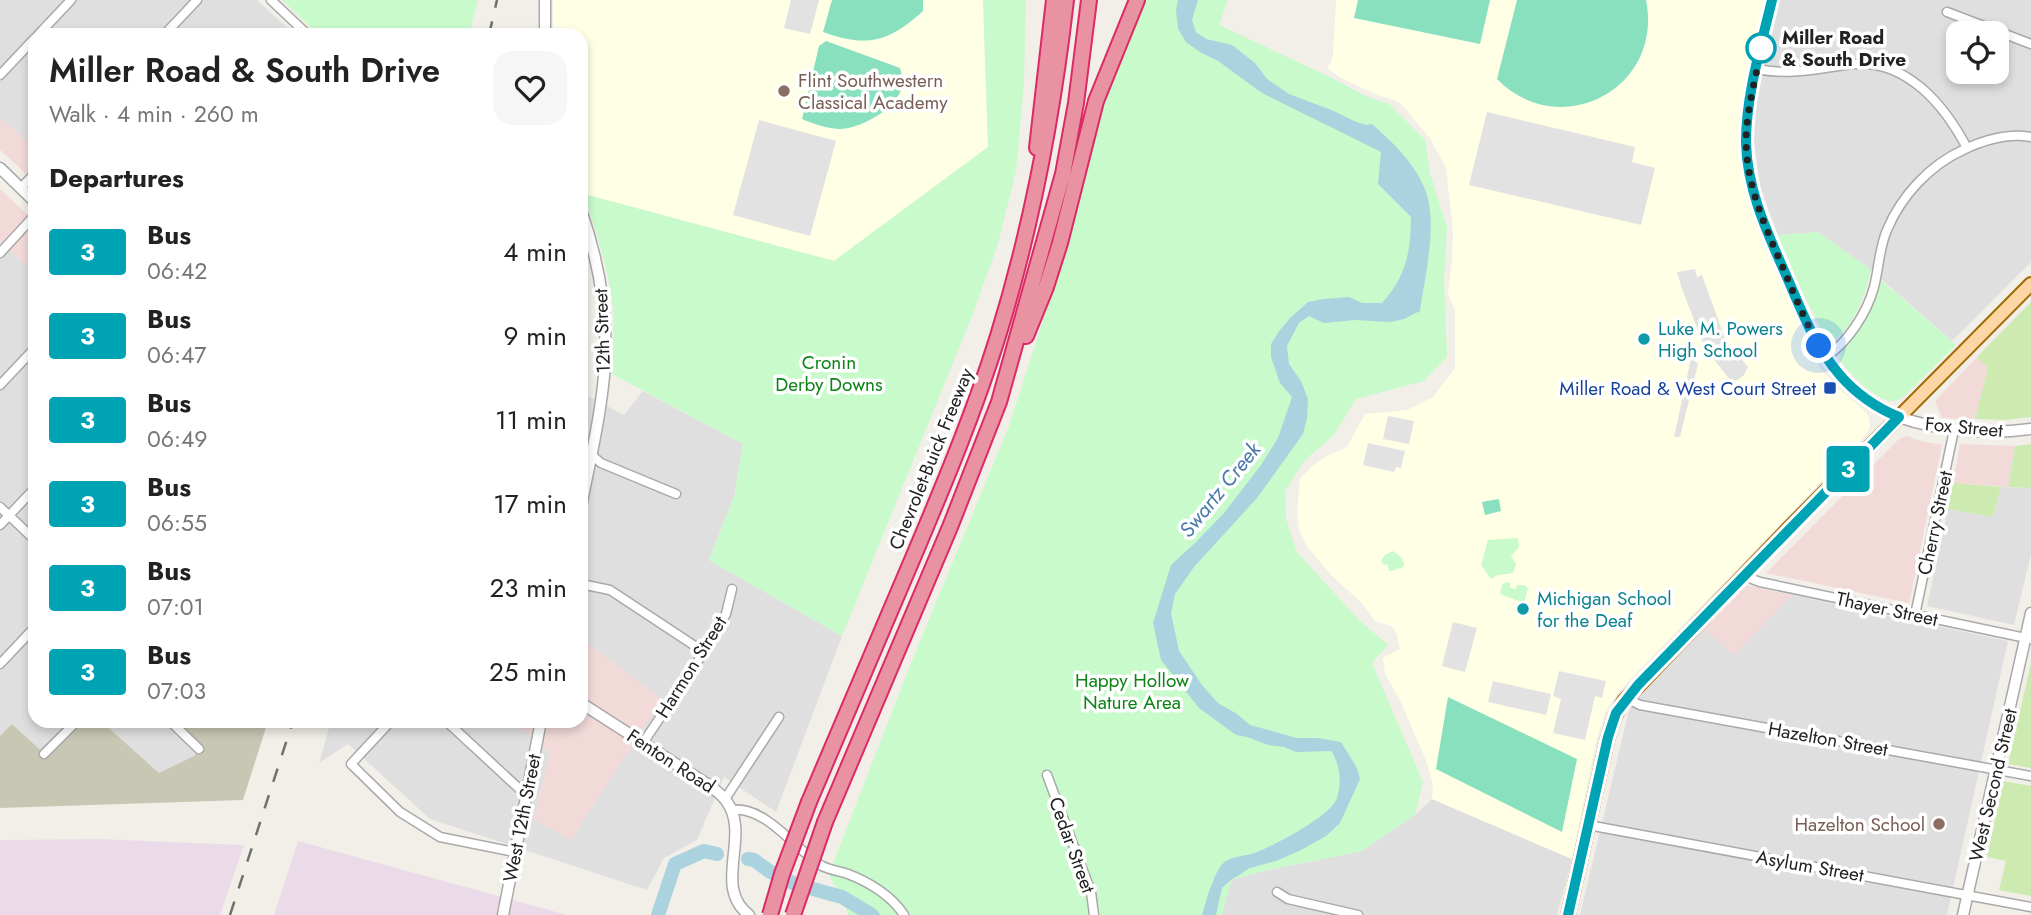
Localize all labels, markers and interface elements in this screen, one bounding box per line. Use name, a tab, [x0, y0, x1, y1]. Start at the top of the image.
map controls	[1946, 21, 2009, 84]
button: locate	[1946, 21, 2009, 84]
place label: Miller Road & South Drive	[1782, 24, 1906, 73]
marker: Miller Road & South Drive	[1746, 33, 1776, 63]
text: Miller Road & South Drive	[49, 47, 440, 94]
button: heart	[493, 51, 567, 125]
place label: Flint Southwestern Classical Academy	[798, 67, 948, 116]
marker: Flint Southwestern Classical Academy	[776, 83, 792, 99]
text: Walk · 4 min · 260 m	[49, 97, 259, 131]
text: Departures	[49, 159, 184, 197]
text: Bus	[147, 216, 191, 254]
text: 4 min	[503, 233, 567, 271]
text: 3	[80, 234, 95, 269]
text: 06:42	[147, 254, 207, 288]
street label: 12th Street	[587, 288, 617, 374]
text: Bus	[147, 300, 191, 338]
place label: Luke M. Powers High School	[1658, 315, 1783, 364]
text: 9 min	[504, 317, 567, 355]
text: 3	[80, 318, 95, 353]
your location	[1801, 328, 1836, 363]
marker: Luke M. Powers High School	[1636, 331, 1652, 347]
text: 06:47	[147, 338, 206, 372]
park label: Cronin Derby Downs	[775, 349, 883, 398]
street label: Chevrolet-Buick Freeway	[882, 364, 980, 554]
place label: Miller Road & West Court Street	[1559, 375, 1816, 402]
marker: Miller Road & West Court Street	[1822, 380, 1838, 396]
text: Bus	[147, 384, 191, 422]
text: 11 min	[495, 401, 567, 439]
text: 3	[80, 402, 95, 437]
street label: Fox Street	[1924, 410, 2004, 444]
text: 06:49	[147, 422, 208, 456]
water label: Swartz Creek	[1172, 435, 1268, 544]
line badge: 3	[1825, 446, 1871, 492]
text: 3	[1841, 451, 1855, 486]
text: Bus	[147, 468, 191, 506]
street label: Cherry Street	[1911, 468, 1959, 578]
text: 17 min	[493, 485, 567, 523]
text: 3	[80, 486, 95, 521]
text: 06:55	[147, 506, 207, 540]
text: Bus	[147, 552, 191, 590]
text: 23 min	[490, 569, 567, 607]
text: 3	[80, 570, 95, 605]
place label: Michigan School for the Deaf	[1537, 585, 1672, 634]
street label: Thayer Street	[1834, 585, 1941, 633]
text: 07:01	[147, 590, 204, 624]
marker: Michigan School for the Deaf	[1515, 601, 1531, 617]
street label: Harmon Street	[649, 611, 733, 723]
text: Bus	[147, 636, 191, 674]
text: 25 min	[489, 653, 567, 691]
text: 3	[80, 654, 95, 689]
park label: Happy Hollow Nature Area	[1075, 667, 1189, 716]
text: 07:03	[147, 674, 206, 708]
street label: West Second Street	[1962, 705, 2024, 864]
street label: Hazelton Street	[1766, 715, 1890, 763]
street label: Fenton Road	[622, 722, 720, 800]
street label: West 12th Street	[496, 751, 548, 884]
street label: Cedar Street	[1042, 793, 1102, 897]
place label: Hazelton School	[1794, 811, 1925, 838]
marker: Hazelton School	[1931, 816, 1947, 832]
street label: Asylum Street	[1754, 843, 1866, 889]

